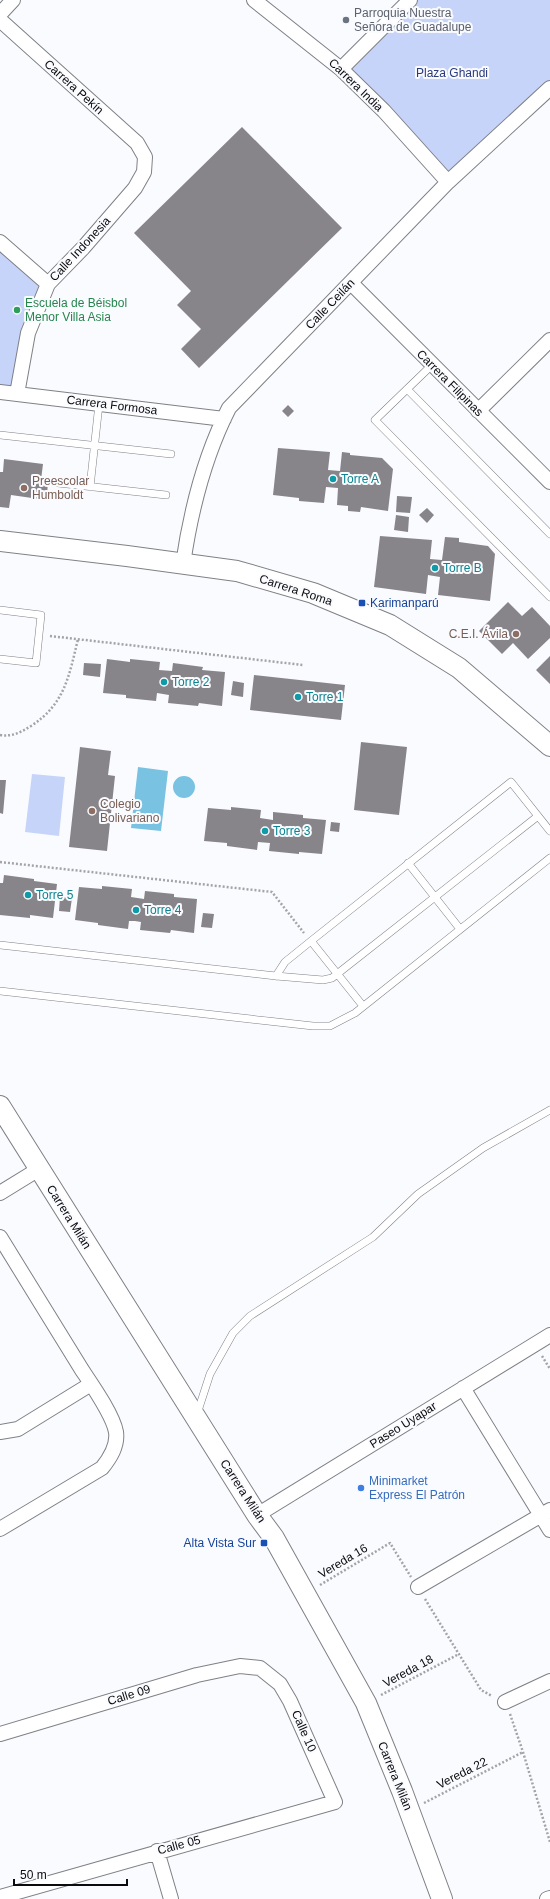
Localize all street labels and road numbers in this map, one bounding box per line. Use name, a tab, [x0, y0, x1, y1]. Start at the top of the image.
street label: Carrera India	[326, 56, 386, 115]
street label: Carrera Pekín	[42, 57, 106, 117]
street label: Calle Indonesia	[47, 214, 114, 284]
street label: Calle Ceilán	[302, 276, 358, 332]
street label: Carrera Filipinas	[414, 347, 486, 419]
street label: Carrera Formosa	[66, 392, 159, 418]
street label: Carrera Roma	[258, 572, 335, 609]
street label: Carrera Milán	[44, 1182, 94, 1252]
street label: Paseo Uyapar	[367, 1399, 439, 1451]
street label: Carrera Milán	[217, 1457, 269, 1525]
street label: Vereda 16	[316, 1541, 370, 1581]
street label: Vereda 18	[381, 1652, 436, 1690]
street label: Calle 09	[106, 1682, 152, 1708]
street label: Calle 10	[289, 1708, 319, 1754]
street label: Carrera Milán	[375, 1740, 415, 1812]
street label: Vereda 22	[434, 1754, 490, 1792]
street label: Calle 05	[156, 1832, 202, 1857]

